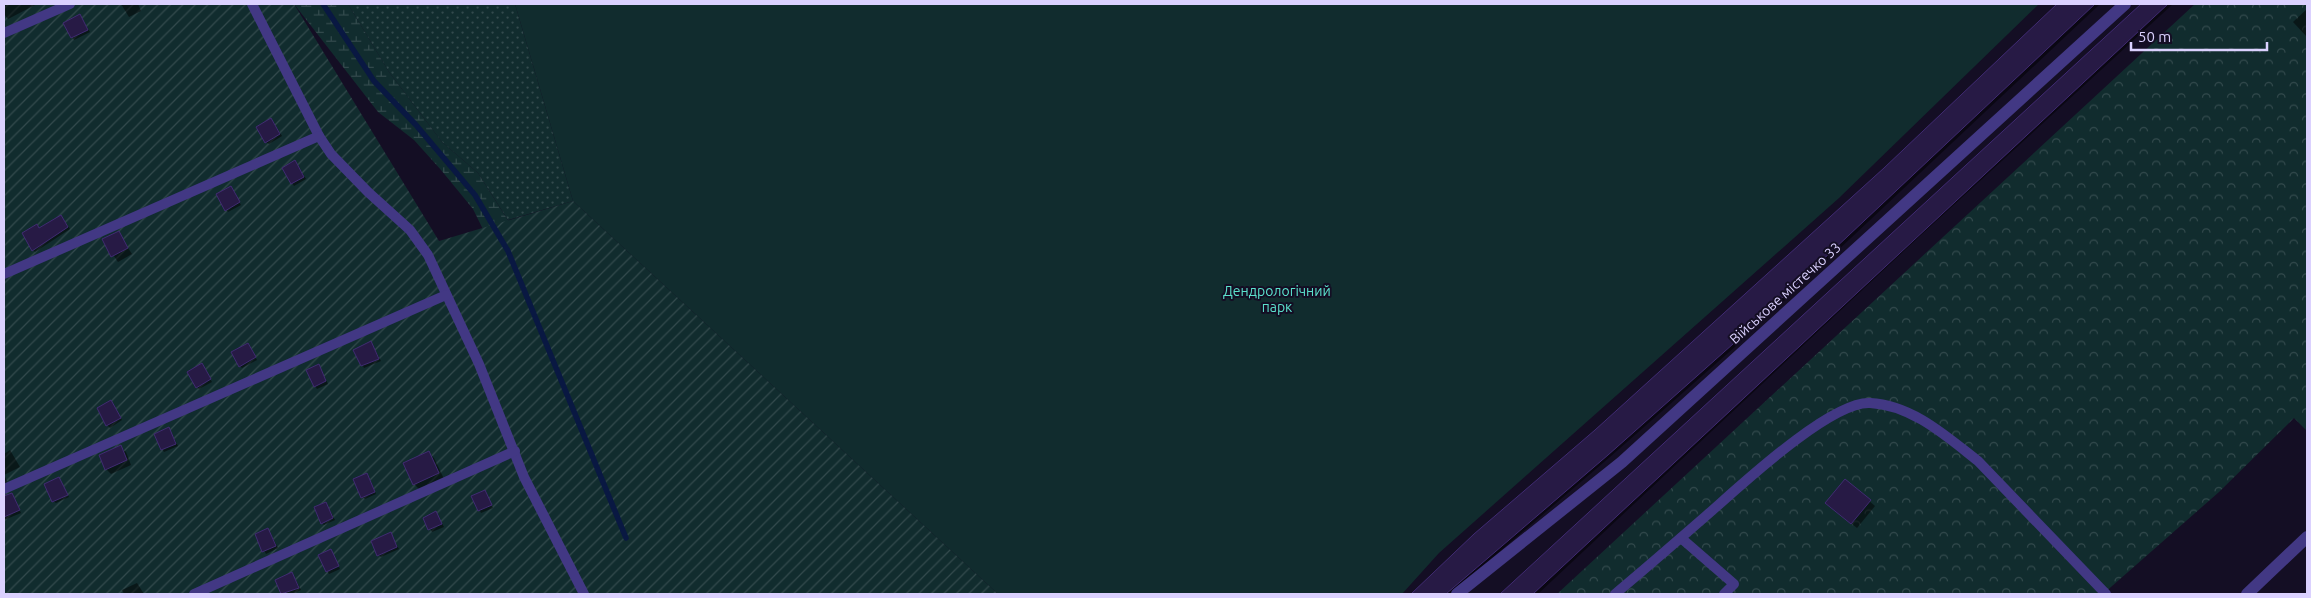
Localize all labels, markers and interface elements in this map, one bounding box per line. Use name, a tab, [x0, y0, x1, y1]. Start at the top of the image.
scale bar	[2131, 20, 2267, 52]
text: 50 m	[2138, 28, 2171, 45]
street label: Військове містечко 33	[1726, 239, 1844, 347]
park label: Дендрологічний парк	[1223, 283, 1331, 315]

